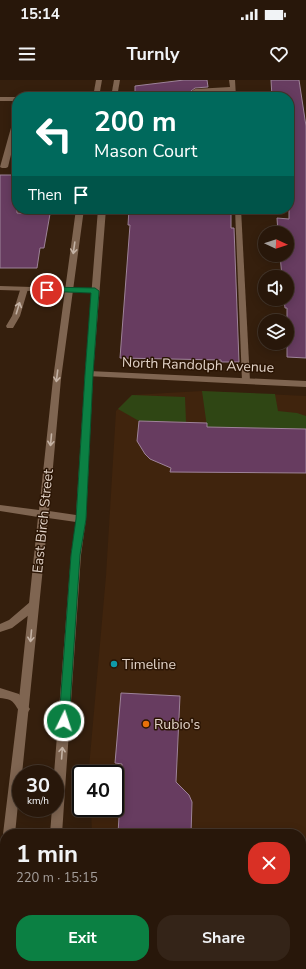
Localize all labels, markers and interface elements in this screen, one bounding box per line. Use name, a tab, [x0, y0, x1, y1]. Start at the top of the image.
text: 15:14	[20, 4, 60, 24]
text: Turnly	[127, 42, 179, 66]
icon: menu	[16, 43, 38, 65]
icon: heart	[268, 43, 290, 65]
text: 200 m	[94, 103, 177, 141]
icon: left	[28, 108, 80, 160]
text: Mason Court	[94, 139, 197, 163]
icon: arrive	[70, 184, 92, 206]
text: Then	[28, 185, 62, 205]
north arrow	[258, 226, 294, 262]
map controls	[258, 226, 294, 350]
one-way arrow	[70, 241, 78, 254]
button: sound	[258, 270, 294, 306]
pin	[30, 273, 64, 307]
icon: arrive	[36, 279, 58, 301]
one-way arrow	[15, 302, 23, 314]
button: layers	[258, 314, 294, 350]
street label: North Randolph Avenue	[122, 353, 274, 377]
one-way arrow	[53, 369, 61, 382]
one-way arrow	[47, 433, 55, 446]
street label: East Birch Street	[28, 468, 58, 574]
one-way arrow	[27, 629, 35, 642]
place label: Timeline	[122, 655, 176, 674]
marker: Timeline	[109, 659, 119, 669]
position arrow	[43, 700, 85, 742]
place label: Rubio's	[154, 715, 201, 734]
marker: Rubio's	[141, 719, 151, 729]
one-way arrow	[58, 747, 65, 760]
speed limit sign: 40	[72, 765, 124, 817]
text: 30	[26, 772, 50, 799]
text: km/h	[27, 794, 49, 808]
text: 1 min	[16, 838, 78, 870]
button: close	[248, 842, 290, 884]
text: 220 m · 15:15	[16, 869, 98, 887]
button: Exit	[16, 915, 149, 961]
button: Share	[157, 915, 290, 961]

